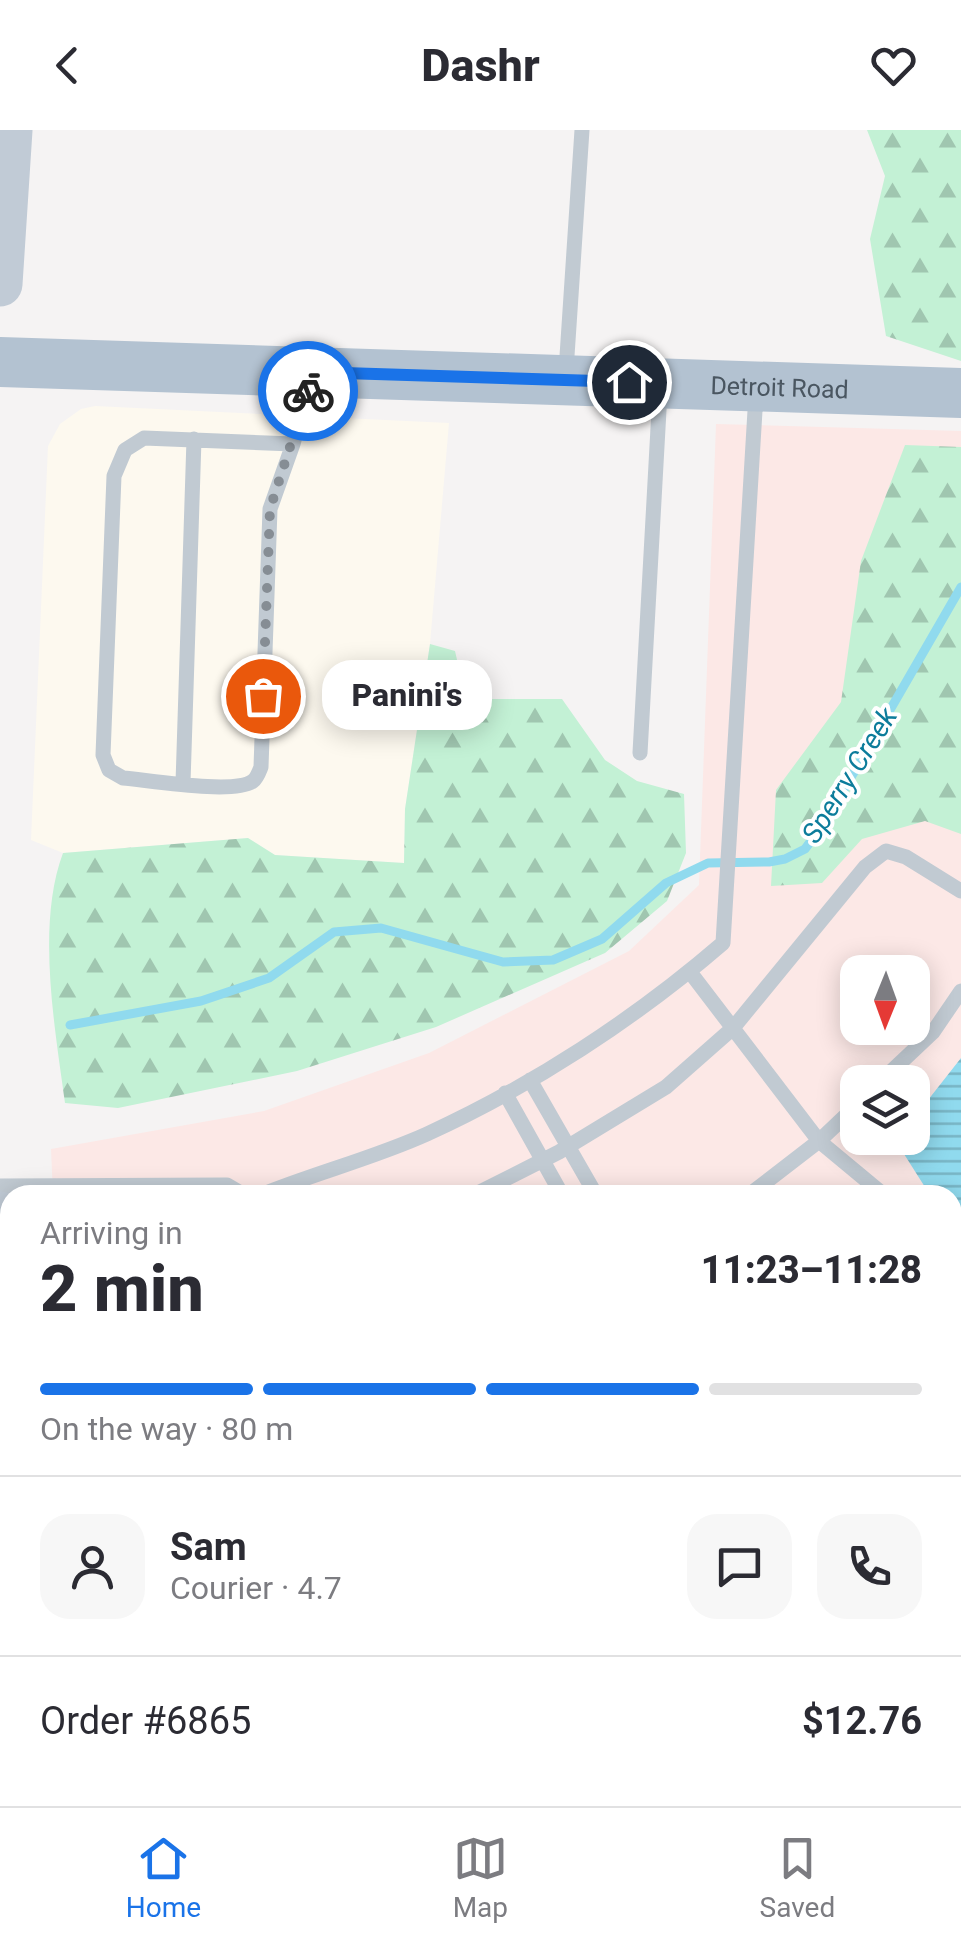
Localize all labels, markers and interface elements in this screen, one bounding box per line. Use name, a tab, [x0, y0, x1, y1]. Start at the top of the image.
icon: back	[40, 38, 95, 93]
icon: heart	[866, 38, 921, 93]
text: Dashr	[421, 39, 540, 92]
pin	[587, 340, 672, 425]
courier	[258, 341, 358, 441]
icon: home	[602, 355, 657, 410]
icon: bike	[281, 364, 336, 419]
street label: Detroit Road	[710, 371, 849, 404]
pin	[221, 654, 306, 739]
callout: Panini's	[323, 661, 493, 731]
icon: bag	[236, 669, 291, 724]
text: Panini's	[352, 676, 462, 714]
water label: Sperry Creek	[795, 700, 905, 849]
north arrow	[840, 955, 930, 1045]
map controls	[840, 955, 930, 1155]
button: layers	[840, 1065, 930, 1155]
text: Arriving in	[40, 1214, 183, 1252]
text: 11:23–11:28	[701, 1248, 922, 1292]
text: 2 min	[40, 1251, 204, 1327]
text: On the way · 80 m	[40, 1410, 293, 1448]
button: person	[40, 1514, 145, 1619]
button: chat	[687, 1514, 792, 1619]
button: phone	[817, 1514, 922, 1619]
text: Sam	[170, 1525, 247, 1569]
text: Courier · 4.7	[170, 1569, 342, 1607]
text: Order #6865	[40, 1699, 251, 1743]
text: $12.76	[802, 1699, 922, 1743]
tab: Home	[126, 1831, 201, 1924]
tab: Map	[453, 1831, 508, 1924]
tab: Saved	[760, 1831, 835, 1924]

